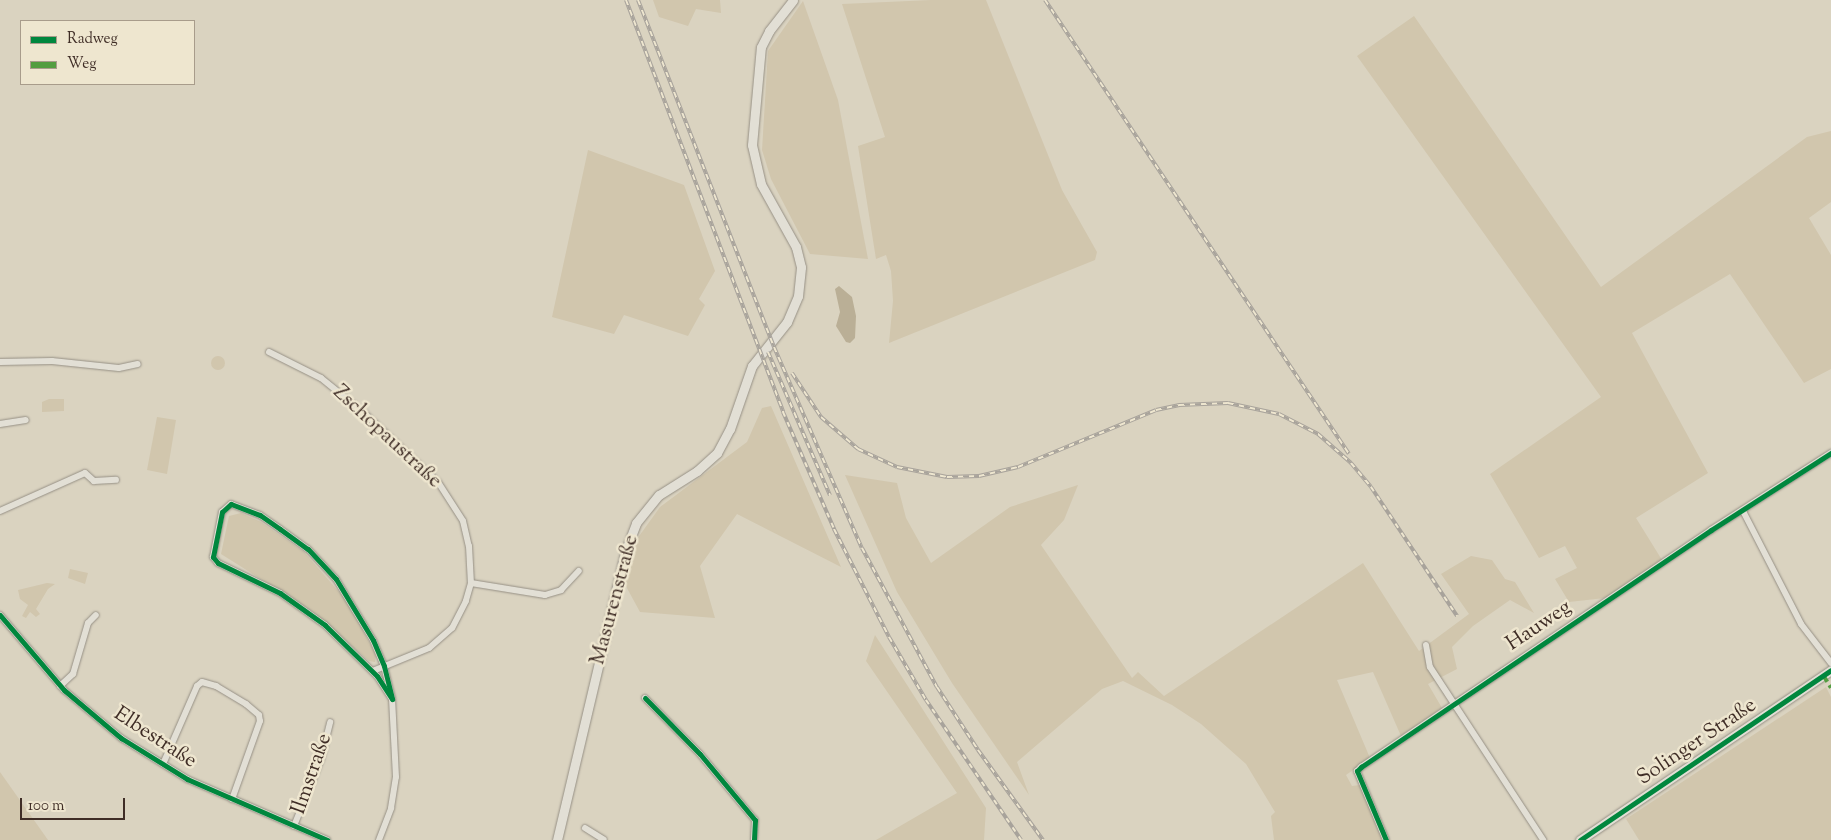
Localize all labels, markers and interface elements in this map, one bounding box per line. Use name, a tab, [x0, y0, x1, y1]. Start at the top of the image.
legend	[20, 20, 195, 85]
text: Radweg	[67, 29, 118, 50]
text: Weg	[67, 54, 97, 75]
street label: Zschopaustraße	[327, 380, 447, 494]
street label: Masurenstraße	[586, 532, 644, 668]
street label: Hauweg	[1502, 595, 1576, 657]
street label: Solinger Straße	[1633, 693, 1761, 791]
street label: Elbestraße	[109, 702, 201, 774]
street label: Ilmstraße	[286, 730, 338, 818]
scale bar	[22, 788, 128, 820]
text: 100 m	[28, 796, 64, 817]

